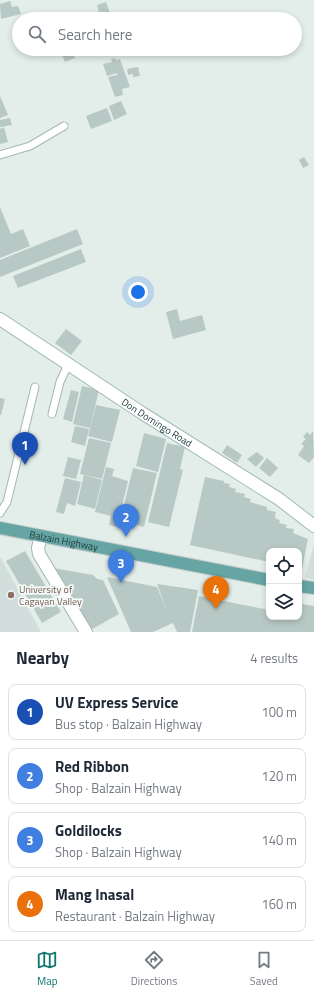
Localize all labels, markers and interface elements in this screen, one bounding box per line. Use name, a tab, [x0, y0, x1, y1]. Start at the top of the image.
search box	[12, 12, 302, 56]
icon: search	[26, 23, 48, 45]
text: Search here	[58, 23, 132, 46]
your location	[128, 282, 148, 302]
street label: Don Domingo Road	[118, 394, 195, 451]
pin: 1	[12, 432, 38, 465]
pin: 2	[113, 504, 139, 537]
street label: Balzain Highway	[28, 527, 100, 555]
map controls	[266, 548, 302, 620]
button: locate	[266, 548, 302, 584]
pin: 3	[108, 550, 134, 583]
pin: 4	[203, 576, 229, 609]
place label: University of Cagayan Valley	[19, 582, 82, 609]
button: layers	[266, 584, 302, 620]
marker: University of Cagayan Valley	[6, 590, 16, 600]
text: Nearby	[16, 645, 69, 671]
text: 4 results	[250, 648, 298, 668]
text: UV Express Service	[55, 691, 178, 714]
text: 1	[26, 702, 34, 722]
text: 100 m	[261, 702, 297, 722]
text: Bus stop · Balzain Highway	[55, 714, 202, 734]
text: Red Ribbon	[55, 755, 129, 778]
text: 2	[26, 766, 34, 786]
text: 120 m	[261, 766, 297, 786]
text: Shop · Balzain Highway	[55, 778, 182, 798]
text: Goldilocks	[55, 819, 122, 842]
text: 3	[26, 830, 34, 850]
text: 140 m	[261, 830, 297, 850]
text: Shop · Balzain Highway	[55, 842, 182, 862]
text: Mang Inasal	[55, 883, 134, 906]
text: 4	[26, 894, 34, 914]
text: 160 m	[261, 894, 297, 914]
text: Restaurant · Balzain Highway	[55, 906, 215, 926]
tab: Map	[36, 949, 58, 989]
tab: Directions	[131, 949, 177, 989]
tab: Saved	[250, 949, 278, 989]

